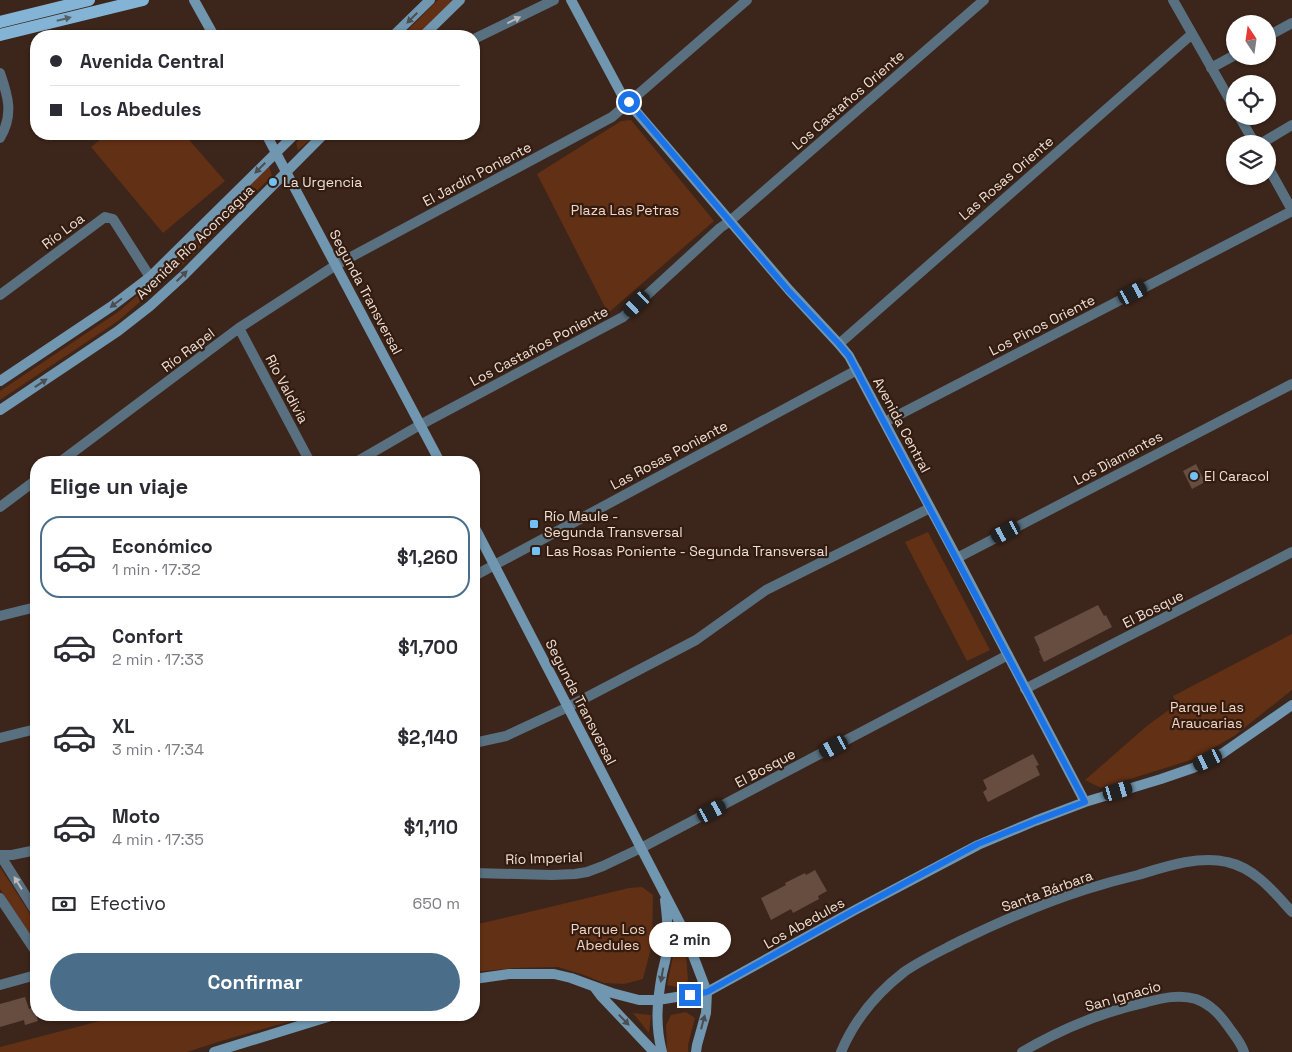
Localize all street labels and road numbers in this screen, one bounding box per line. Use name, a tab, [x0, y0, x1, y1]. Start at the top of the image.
street label: Los Castaños Oriente	[788, 46, 908, 154]
street label: Las Rosas Oriente	[955, 132, 1057, 224]
street label: El Jardín Poniente	[420, 138, 534, 210]
street label: Avenida Río Aconcagua	[132, 181, 258, 303]
street label: Río Loa	[38, 209, 88, 253]
street label: Segunda Transversal	[325, 227, 407, 357]
street label: Los Pinos Oriente	[986, 291, 1098, 359]
street label: Los Castaños Poniente	[467, 302, 611, 390]
street label: Río Rapel	[158, 324, 218, 376]
street label: Río Valdivia	[261, 351, 313, 427]
street label: Avenida Central	[869, 374, 935, 476]
street label: Las Rosas Poniente	[607, 416, 731, 494]
street label: Los Diamantes	[1070, 427, 1166, 489]
street label: El Bosque	[1119, 586, 1187, 632]
street label: Segunda Transversal	[541, 636, 621, 768]
street label: El Bosque	[732, 745, 798, 791]
street label: Río Imperial	[505, 848, 583, 868]
street label: Santa Bárbara	[999, 866, 1095, 916]
street label: Los Abedules	[760, 893, 848, 953]
street label: San Ignacio	[1083, 977, 1163, 1015]

